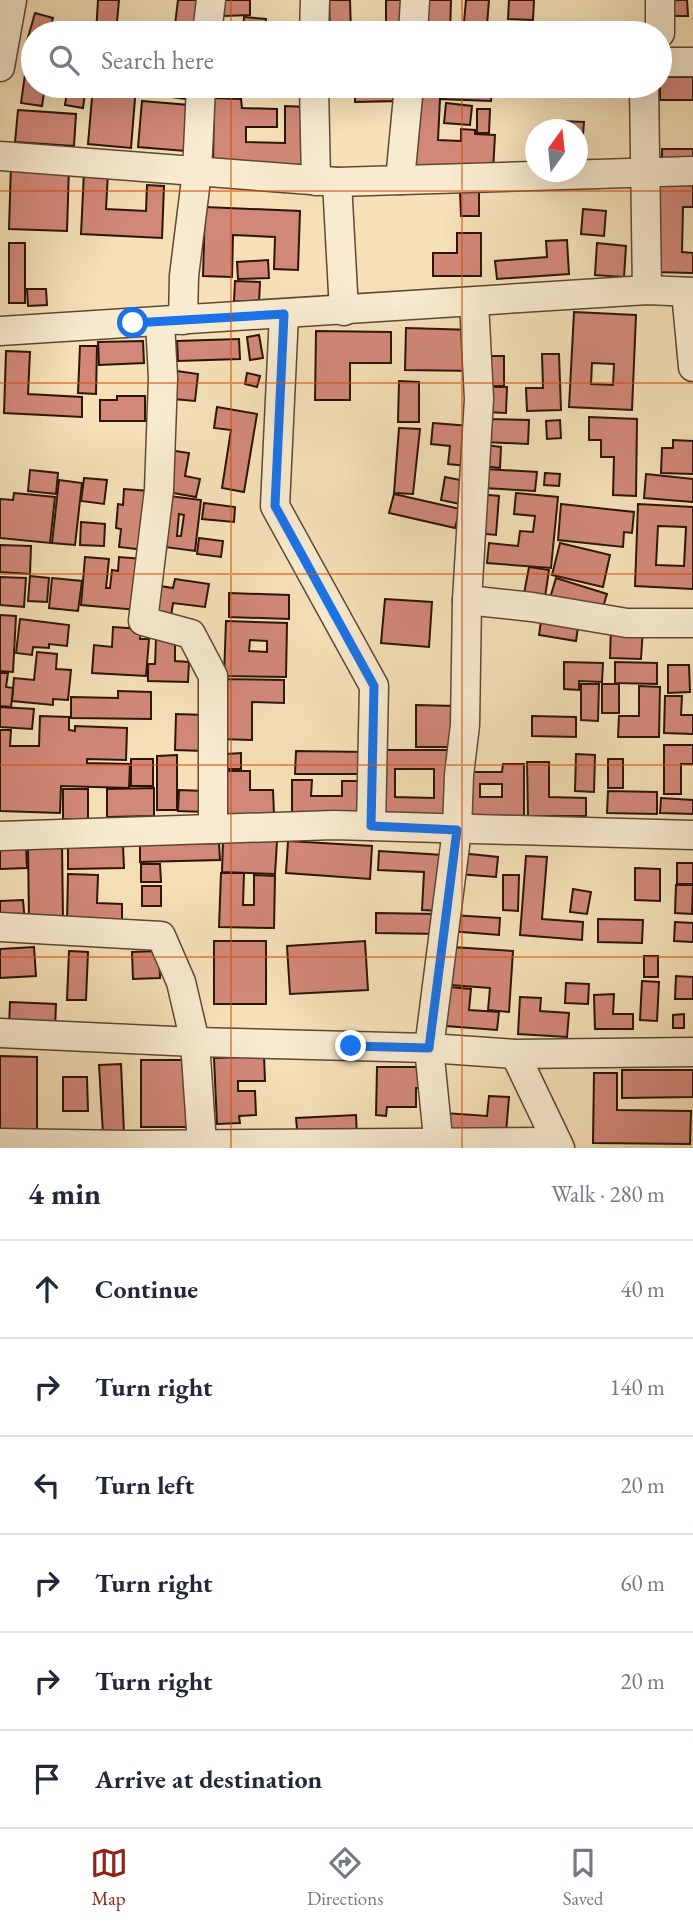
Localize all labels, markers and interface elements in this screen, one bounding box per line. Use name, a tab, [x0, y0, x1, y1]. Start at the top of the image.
search box	[21, 21, 672, 98]
icon: search	[45, 41, 83, 79]
text: Search here	[101, 43, 214, 77]
north arrow	[525, 119, 588, 182]
route start	[117, 307, 148, 338]
route end	[335, 1030, 366, 1061]
text: 4 min	[28, 1174, 101, 1213]
text: Walk · 280 m	[551, 1179, 665, 1209]
icon: ahead	[28, 1270, 66, 1308]
text: Continue	[95, 1272, 198, 1306]
text: 40 m	[620, 1274, 665, 1304]
icon: right	[28, 1368, 66, 1406]
text: Turn right	[95, 1370, 213, 1404]
text: 140 m	[609, 1372, 665, 1402]
icon: left	[28, 1466, 66, 1504]
text: Turn left	[95, 1468, 194, 1502]
text: 20 m	[620, 1470, 665, 1500]
icon: right	[28, 1564, 66, 1602]
text: Turn right	[95, 1566, 213, 1600]
text: 60 m	[620, 1568, 665, 1598]
icon: right	[28, 1662, 66, 1700]
text: Turn right	[95, 1664, 213, 1698]
text: 20 m	[620, 1666, 665, 1696]
icon: arrive	[28, 1760, 66, 1798]
text: Arrive at destination	[95, 1762, 322, 1796]
tab: Map	[90, 1844, 128, 1911]
tab: Directions	[307, 1844, 383, 1911]
tab: Saved	[563, 1844, 603, 1911]

